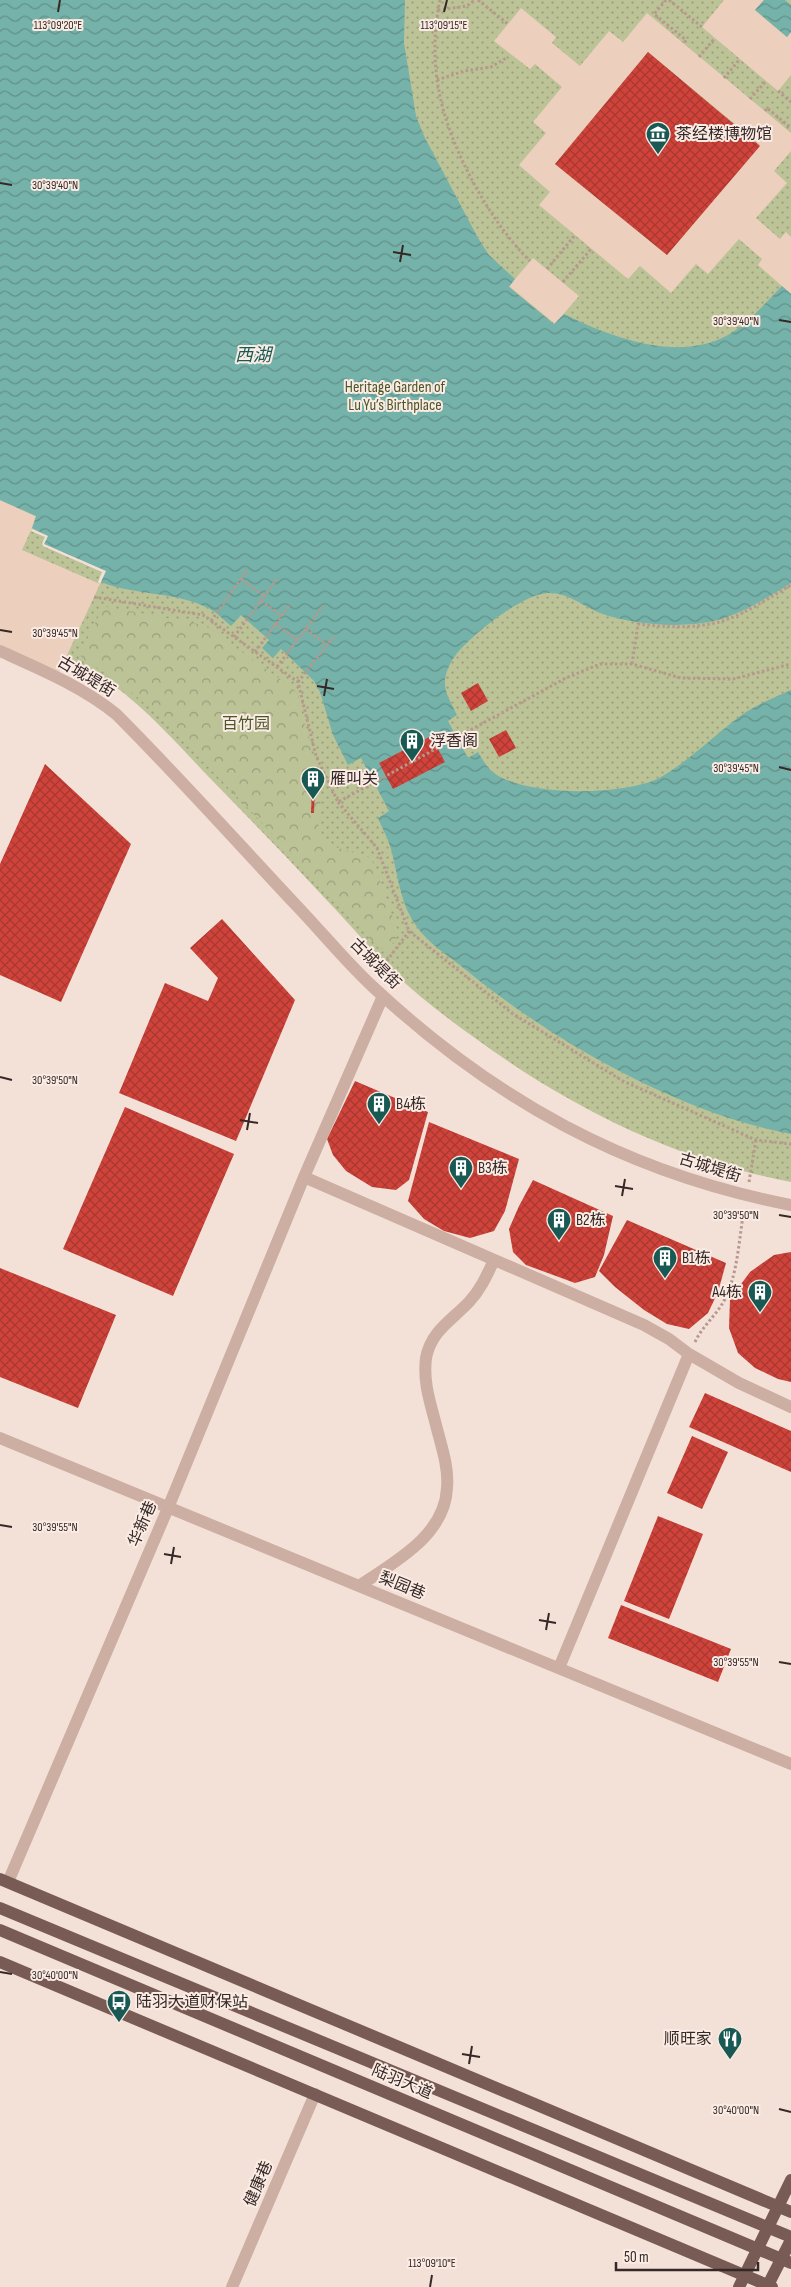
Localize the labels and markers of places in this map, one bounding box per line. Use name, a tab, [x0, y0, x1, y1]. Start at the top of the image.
museum icon: 茶经楼博物馆	[645, 121, 671, 155]
place label: 茶经楼博物馆	[676, 125, 772, 144]
building icon: 浮香阁	[399, 728, 425, 762]
place label: 浮香阁	[430, 732, 478, 751]
building icon: 雁叫关	[300, 766, 326, 800]
place label: 雁叫关	[330, 770, 378, 789]
building icon: B4栋	[366, 1091, 392, 1125]
place label: B4栋	[396, 1095, 426, 1114]
building icon: B3栋	[448, 1155, 474, 1189]
place label: B3栋	[478, 1159, 508, 1178]
building icon: B2栋	[546, 1207, 572, 1241]
place label: B2栋	[576, 1211, 606, 1230]
building icon: B1栋	[652, 1245, 678, 1279]
place label: B1栋	[682, 1249, 711, 1268]
building icon: A4栋	[747, 1279, 773, 1313]
place label: A4栋	[711, 1283, 742, 1302]
bus stop icon: 陆羽大道财保站	[106, 1989, 132, 2023]
place label: 陆羽大道财保站	[136, 1993, 248, 2012]
restaurant icon: 顺旺家	[717, 2026, 743, 2060]
place label: 顺旺家	[664, 2030, 712, 2049]

